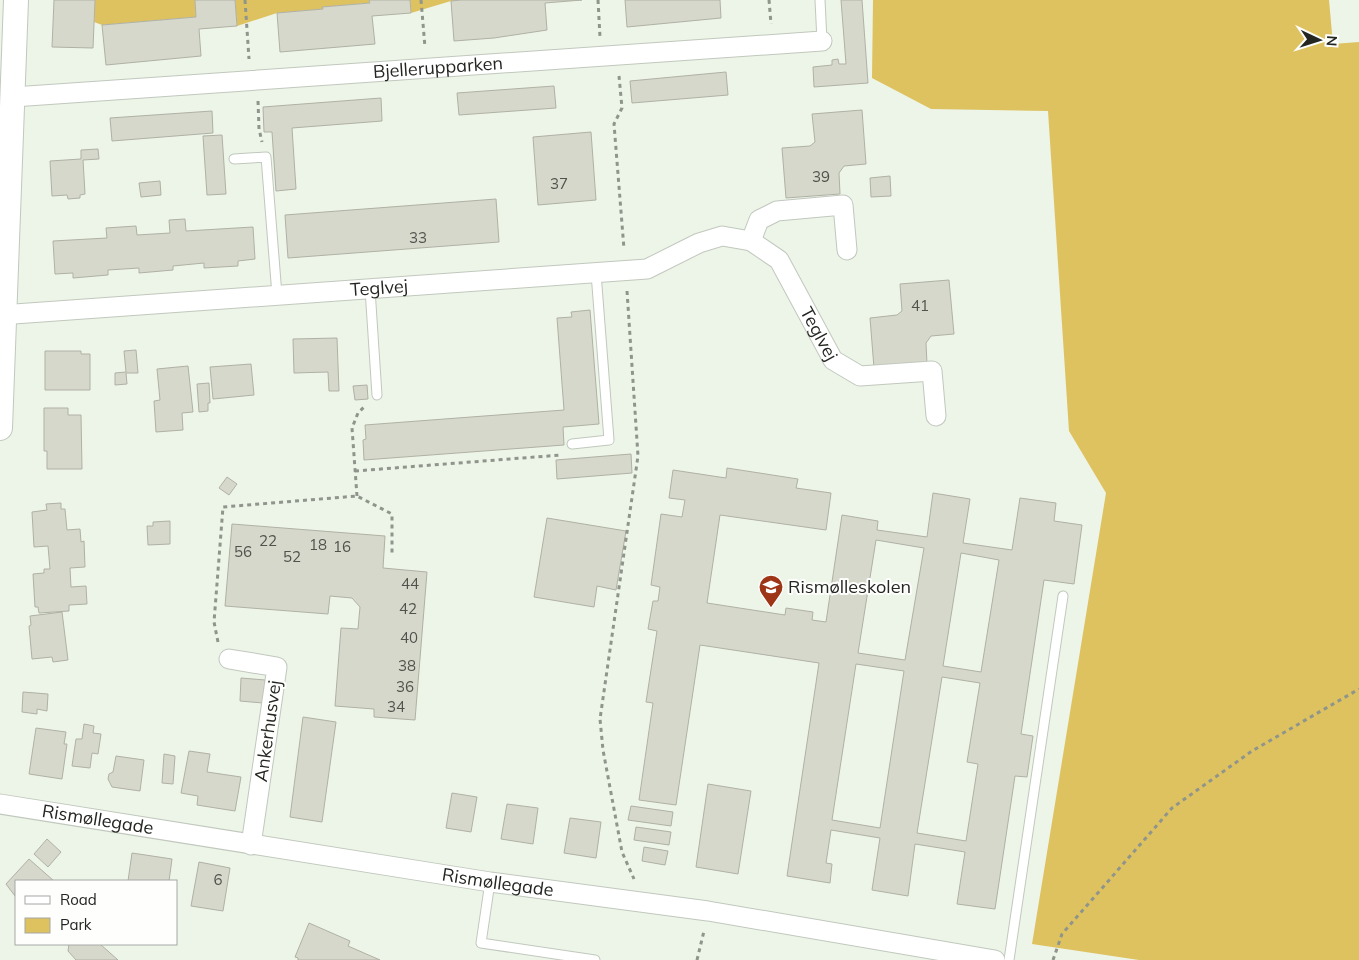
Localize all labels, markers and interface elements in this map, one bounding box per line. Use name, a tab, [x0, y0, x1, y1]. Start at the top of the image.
north arrow	[1294, 15, 1344, 65]
text: N	[1323, 35, 1341, 47]
street label: Bjellerupparken	[372, 51, 504, 83]
house number: 39	[812, 167, 830, 186]
house number: 37	[550, 174, 568, 193]
house number: 33	[409, 228, 427, 247]
street label: Teglvej	[349, 274, 409, 301]
house number: 41	[911, 296, 929, 315]
street label: Teglvej	[795, 303, 843, 365]
house number: 22	[259, 531, 277, 550]
house number: 18	[309, 535, 327, 554]
house number: 16	[333, 537, 351, 556]
house number: 56	[234, 542, 252, 561]
house number: 52	[283, 547, 301, 566]
house number: 44	[401, 574, 419, 593]
school or university icon: Rismølleskolen	[758, 574, 784, 608]
place label: Rismølleskolen	[788, 575, 911, 598]
house number: 42	[399, 599, 417, 618]
house number: 40	[400, 628, 418, 647]
house number: 38	[398, 656, 416, 675]
house number: 36	[396, 677, 414, 696]
street label: Ankerhusvej	[249, 679, 286, 783]
house number: 34	[387, 697, 405, 716]
street label: Rismøllegade	[41, 799, 155, 839]
street label: Rismøllegade	[440, 863, 555, 901]
house number: 6	[213, 870, 223, 889]
legend	[15, 880, 178, 945]
text: Road	[60, 890, 97, 909]
text: Park	[60, 915, 92, 934]

